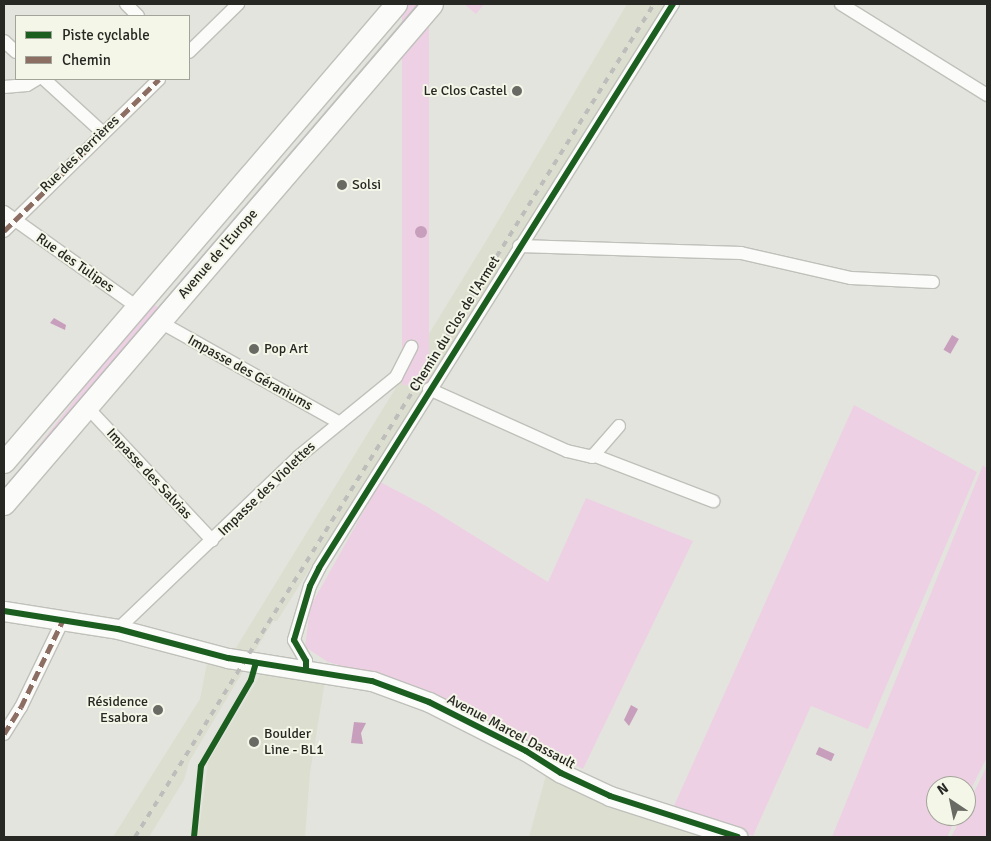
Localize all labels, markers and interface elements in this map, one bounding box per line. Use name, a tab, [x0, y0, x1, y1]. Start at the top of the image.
legend	[15, 15, 190, 80]
text: Piste cyclable	[62, 26, 150, 44]
text: Chemin	[62, 51, 111, 69]
place label: Le Clos Castel	[424, 83, 507, 99]
marker: Le Clos Castel	[511, 85, 523, 97]
street label: Rue des Perrières	[37, 112, 123, 196]
place label: Solsi	[352, 177, 381, 193]
marker: Solsi	[336, 179, 348, 191]
street label: Avenue de l'Europe	[175, 206, 261, 302]
street label: Rue des Tulipes	[33, 230, 117, 296]
street label: Chemin du Clos de l'Armet	[406, 253, 504, 395]
street label: Impasse des Géraniums	[185, 332, 315, 414]
place label: Pop Art	[264, 341, 308, 357]
marker: Pop Art	[248, 343, 260, 355]
street label: Impasse des Salvias	[103, 425, 195, 523]
street label: Impasse des Violettes	[215, 438, 319, 540]
street label: Avenue Marcel Dassault	[444, 691, 578, 773]
place label: Résidence Esabora	[87, 694, 148, 726]
marker: Résidence Esabora	[152, 704, 164, 716]
place label: Boulder Line - BL1	[264, 726, 324, 759]
marker: Boulder Line - BL1	[248, 736, 260, 748]
north arrow	[926, 776, 976, 826]
text: N	[934, 779, 952, 799]

